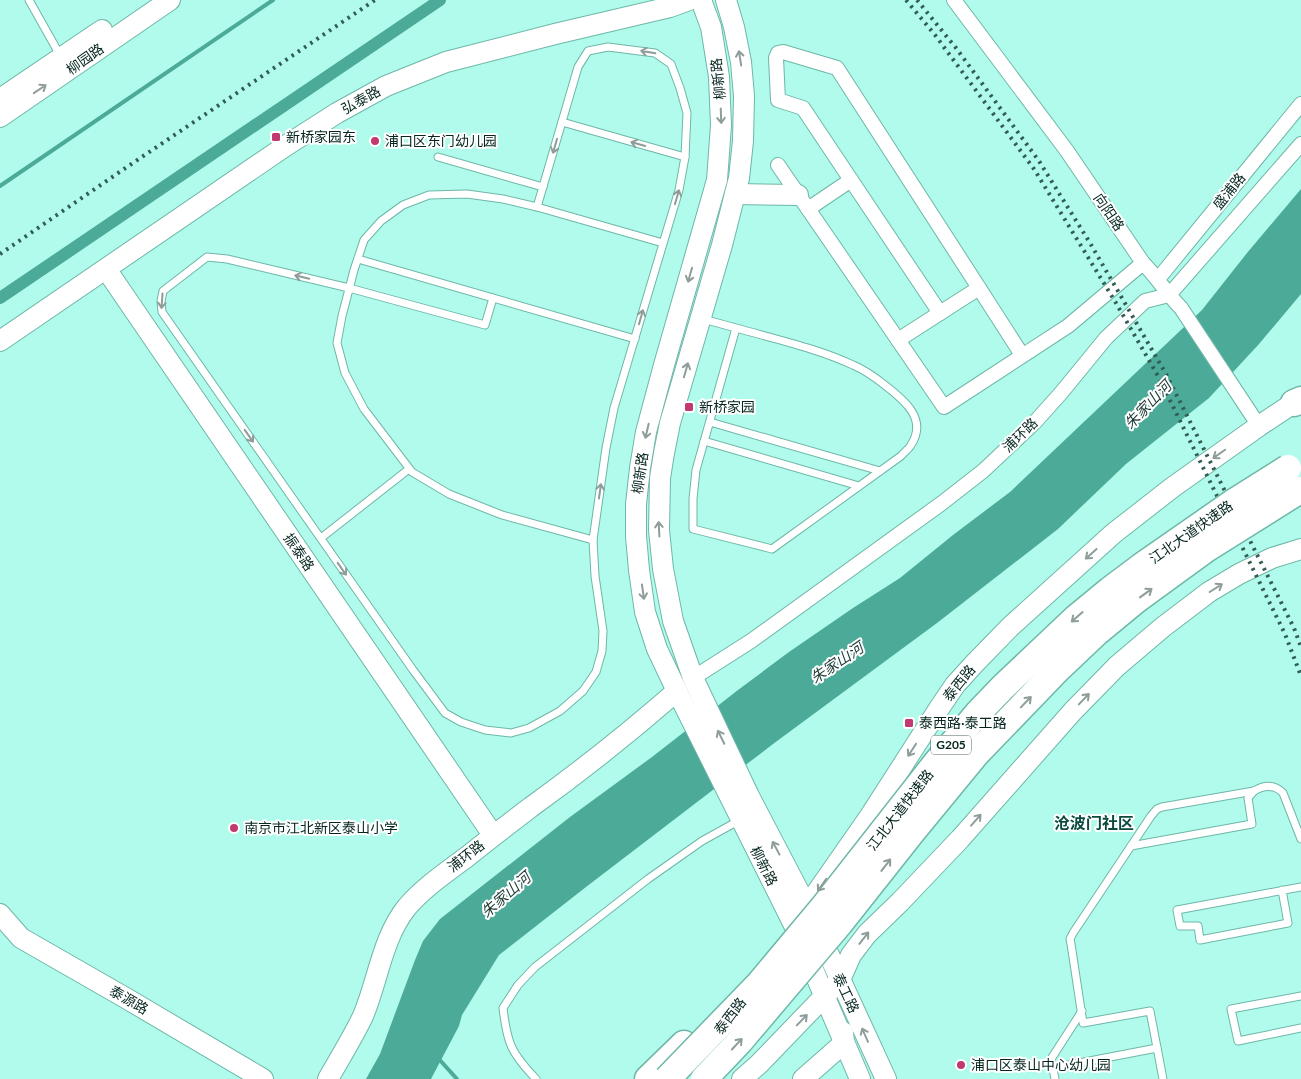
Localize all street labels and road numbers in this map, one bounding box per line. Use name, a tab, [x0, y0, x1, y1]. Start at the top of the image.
street label: 柳园路	[63, 40, 107, 78]
street label: 柳新路	[707, 57, 728, 101]
street label: 弘泰路	[338, 82, 383, 117]
street label: 盛浦路	[1209, 169, 1248, 212]
street label: 向阳路	[1091, 190, 1128, 234]
street label: 浦环路	[999, 414, 1041, 455]
street label: 柳新路	[628, 451, 651, 495]
street label: 江北大道快速路	[1146, 497, 1236, 567]
street label: 振泰路	[281, 530, 318, 574]
street label: 泰西路	[939, 661, 978, 704]
road number: G205	[931, 736, 971, 754]
street label: 江北大道快速路	[863, 766, 936, 854]
street label: 浦环路	[444, 836, 487, 875]
street label: 柳新路	[747, 843, 782, 888]
street label: 泰工路	[830, 970, 863, 1015]
street label: 泰源路	[107, 982, 152, 1017]
street label: 泰西路	[710, 994, 749, 1038]

